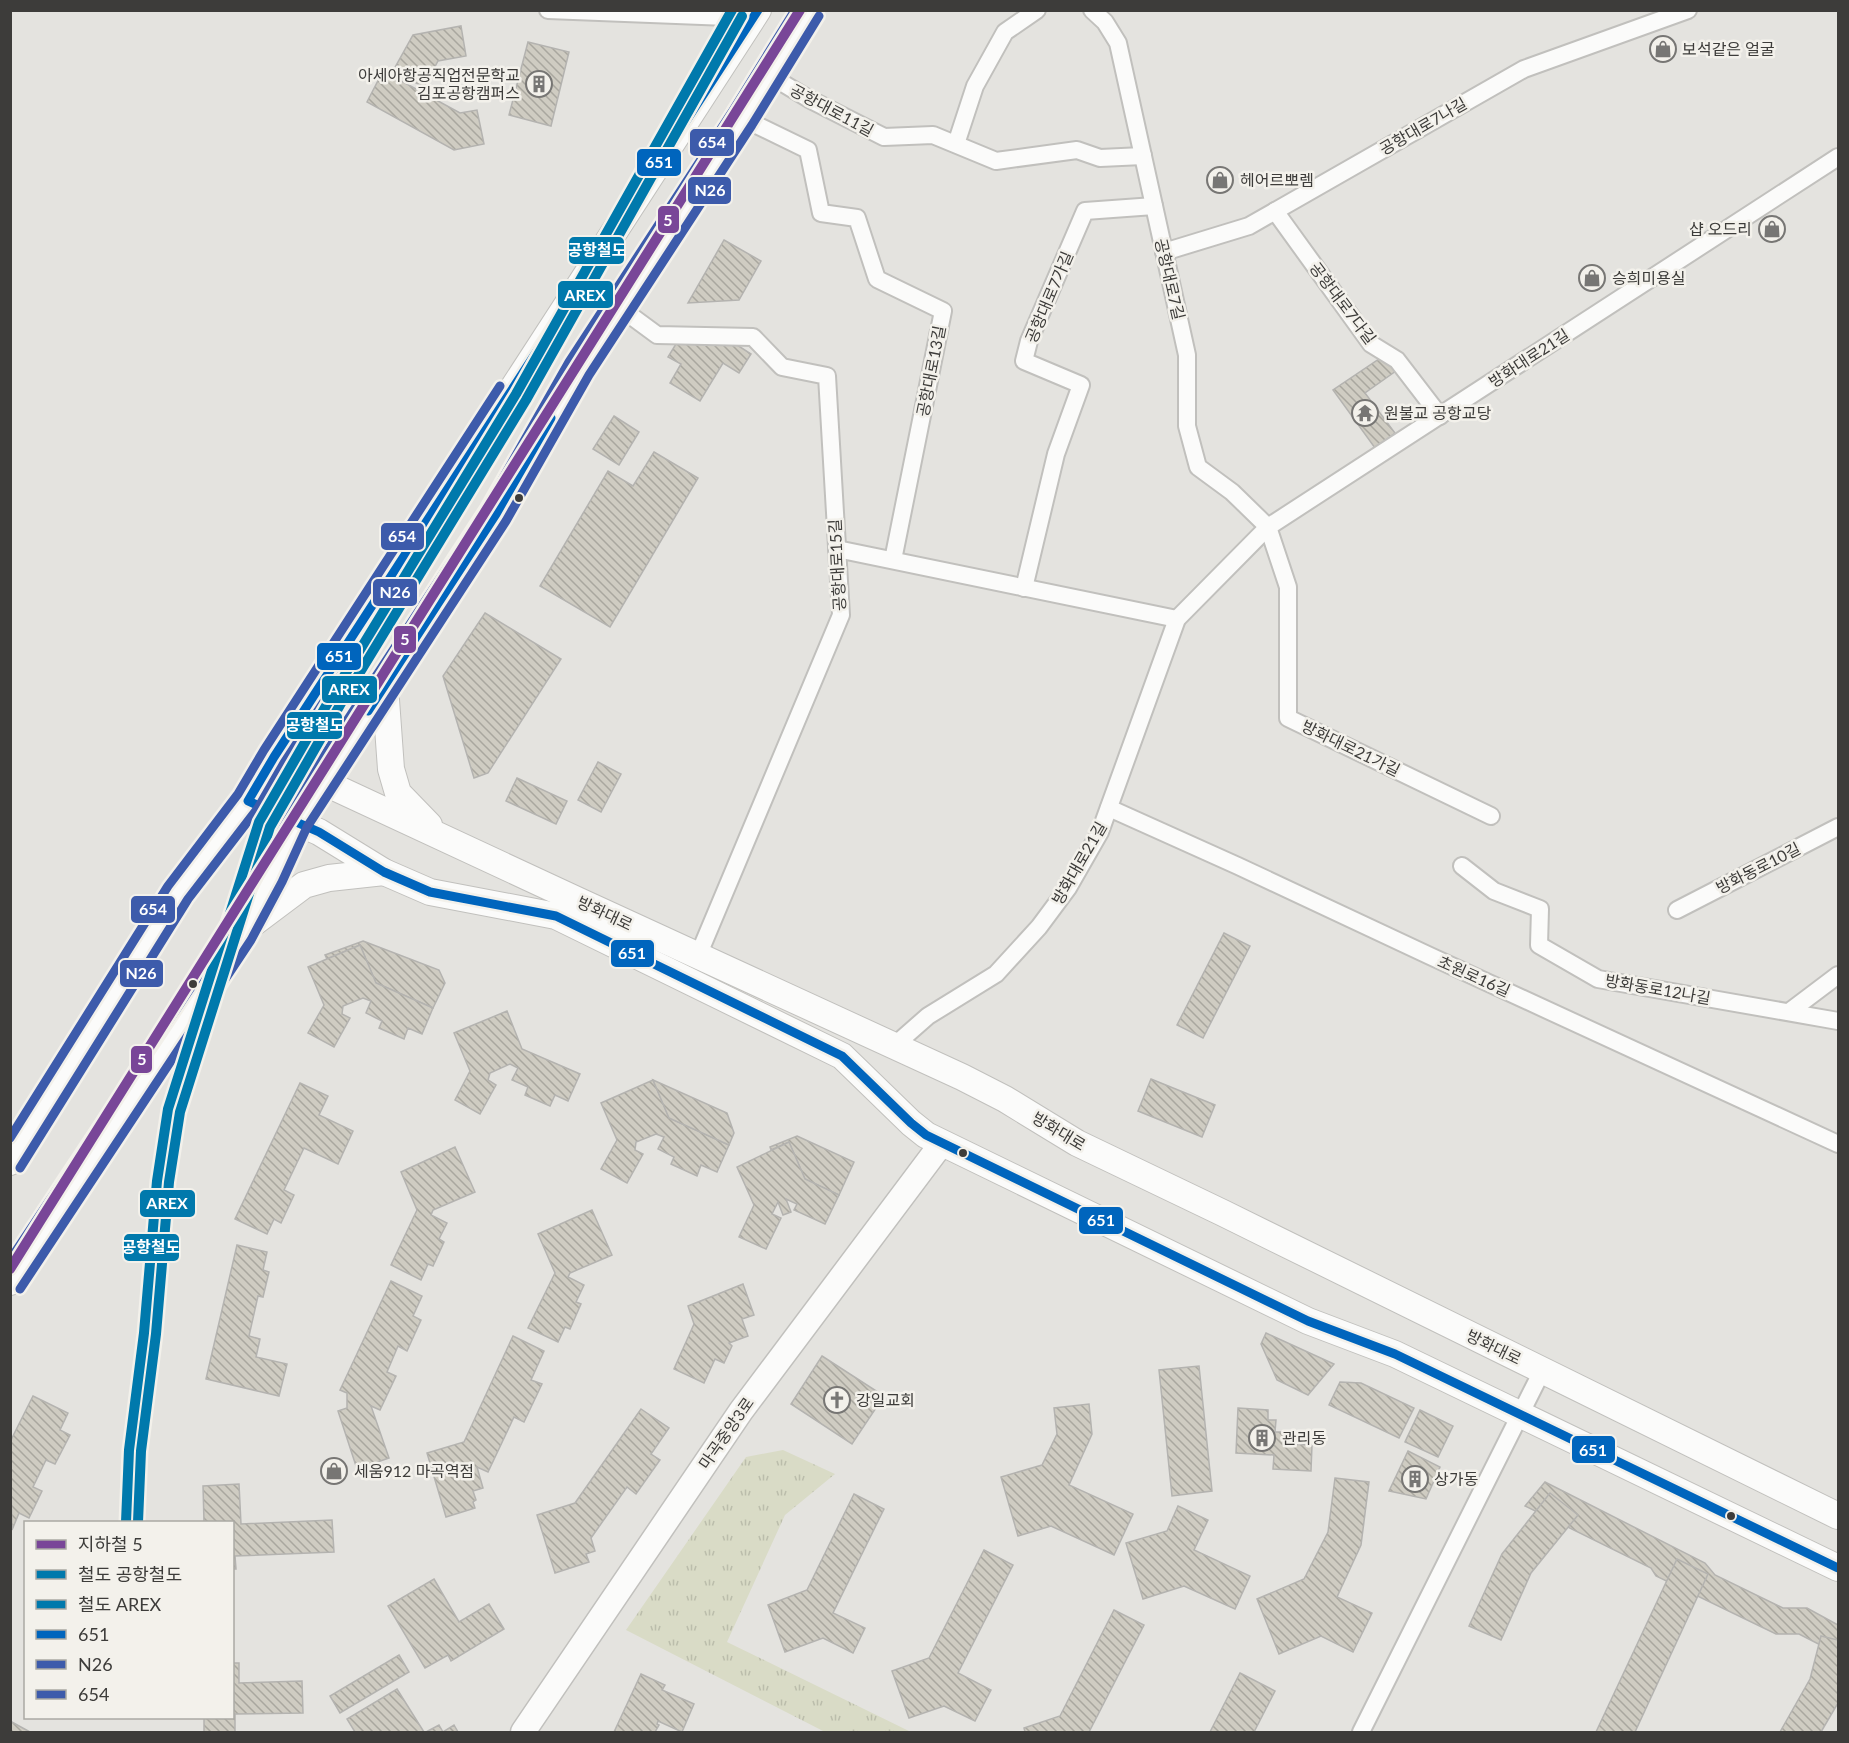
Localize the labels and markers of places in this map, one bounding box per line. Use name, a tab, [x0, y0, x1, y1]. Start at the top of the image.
shop icon: 보석같은 얼굴	[1648, 34, 1678, 64]
place label: 보석같은 얼굴	[1682, 39, 1775, 58]
place label: 아세아항공직업전문학교 김포공항캠퍼스	[358, 65, 520, 102]
building icon: 아세아항공직업전문학교 김포공항캠퍼스	[524, 69, 554, 99]
shop icon: 헤어르뽀렘	[1205, 165, 1235, 195]
place label: 헤어르뽀렘	[1240, 170, 1314, 189]
shop icon: 샵 오드리	[1757, 214, 1787, 244]
place label: 샵 오드리	[1689, 219, 1752, 238]
shop icon: 승희미용실	[1577, 263, 1607, 293]
place label: 승희미용실	[1612, 268, 1686, 287]
temple icon: 원불교 공항교당	[1350, 398, 1380, 428]
place label: 원불교 공항교당	[1384, 403, 1491, 422]
unlabelled marker	[513, 492, 525, 504]
unlabelled marker	[187, 978, 199, 990]
unlabelled marker	[957, 1147, 969, 1159]
church icon: 강일교회	[822, 1385, 852, 1415]
place label: 강일교회	[856, 1390, 915, 1409]
building icon: 관리동	[1247, 1423, 1277, 1453]
place label: 관리동	[1282, 1428, 1326, 1447]
shop icon: 세움912 마곡역점	[319, 1456, 349, 1486]
place label: 세움912 마곡역점	[354, 1461, 474, 1480]
building icon: 상가동	[1400, 1464, 1430, 1494]
place label: 상가동	[1434, 1469, 1478, 1488]
unlabelled marker	[1725, 1510, 1737, 1522]

